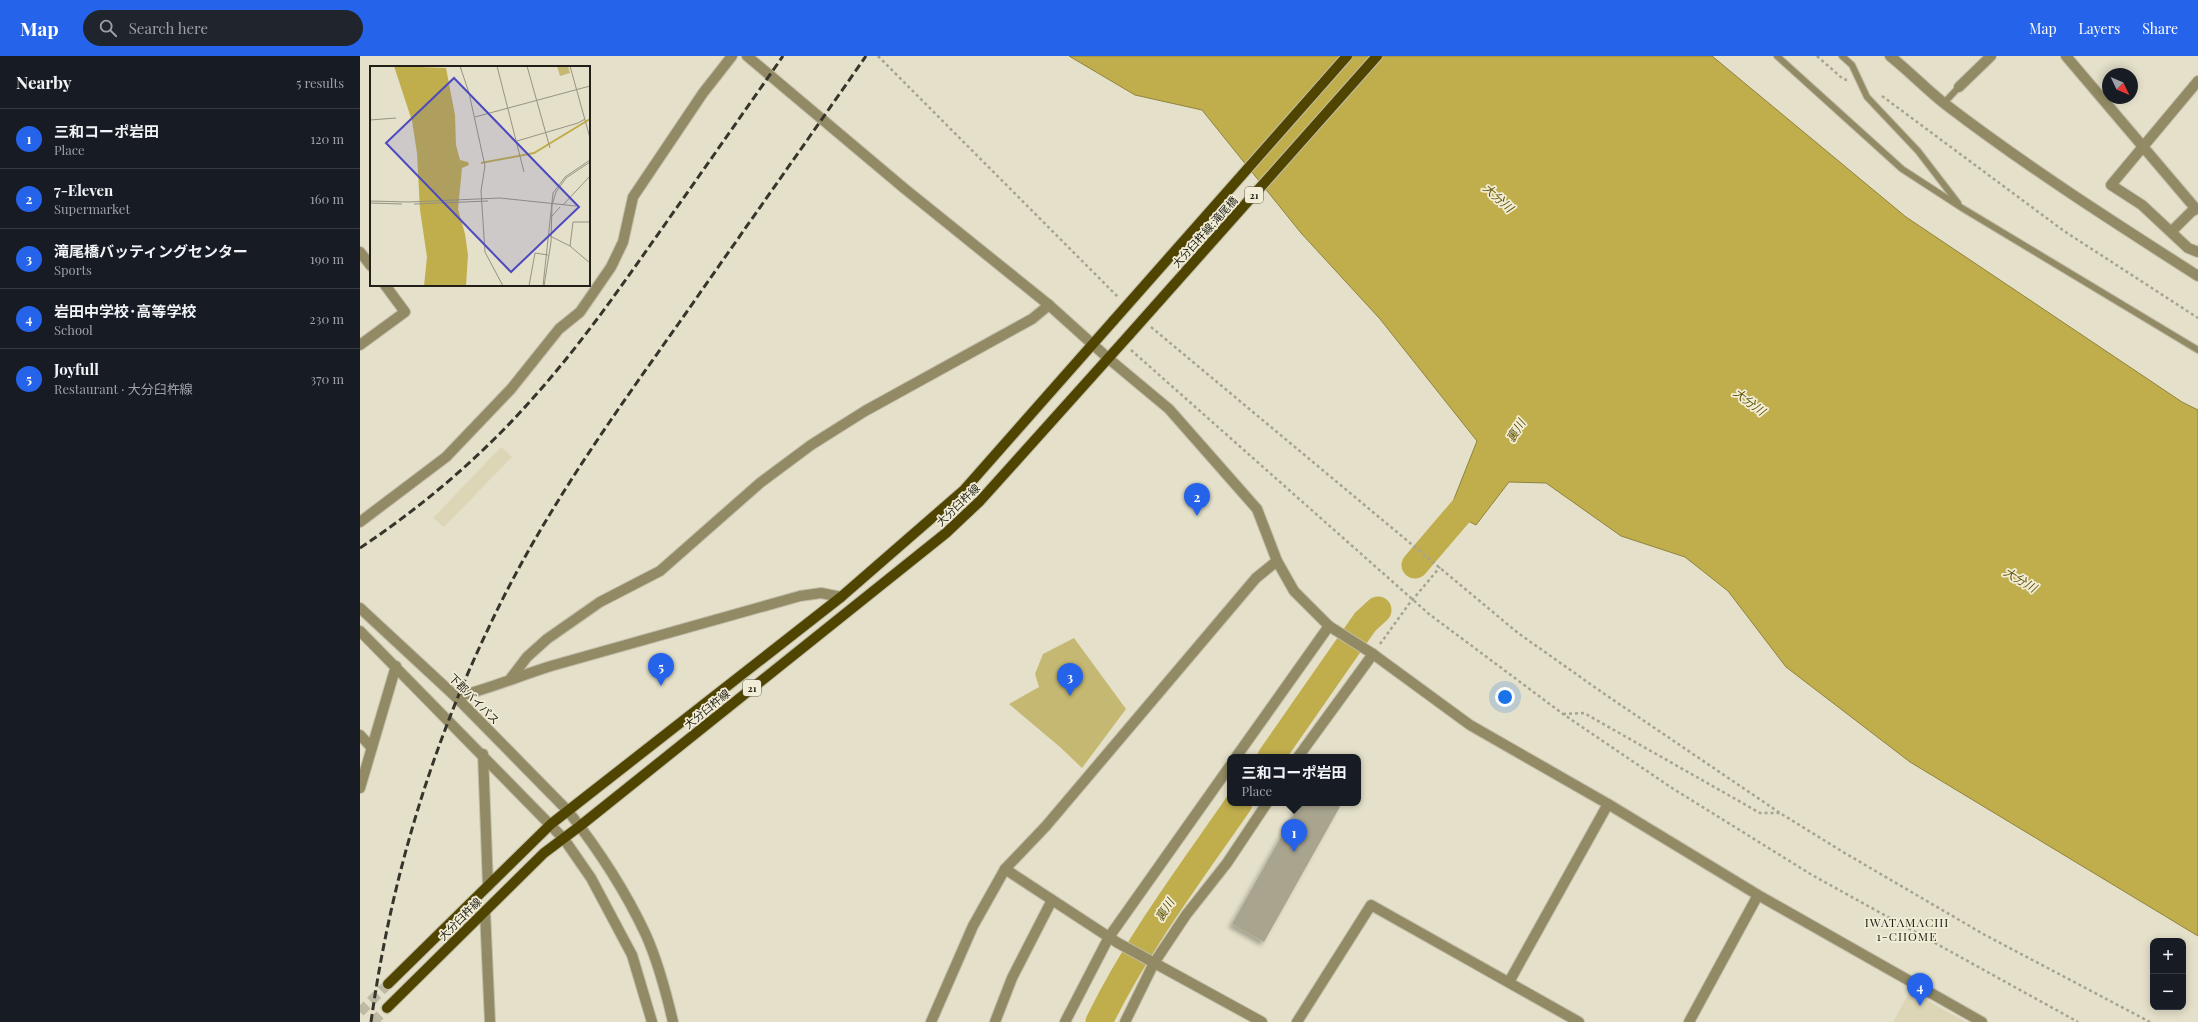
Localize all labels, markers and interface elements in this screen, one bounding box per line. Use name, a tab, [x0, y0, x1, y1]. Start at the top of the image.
search box	[83, 10, 363, 46]
text: Map	[20, 15, 59, 41]
icon: search	[97, 17, 119, 39]
text: Search here	[129, 18, 208, 38]
text: Map	[2029, 19, 2057, 38]
text: Layers	[2079, 19, 2120, 38]
text: Share	[2142, 19, 2178, 38]
inset map	[370, 66, 590, 286]
north arrow	[2102, 68, 2138, 104]
text: Nearby	[16, 71, 71, 93]
text: 5 results	[296, 74, 344, 91]
text: 三和コーポ岩田	[54, 121, 159, 141]
text: 1	[27, 130, 31, 147]
text: 120 m	[310, 130, 344, 147]
text: Place	[54, 141, 85, 158]
water label: 大分川	[1480, 179, 1519, 217]
text: 7-Eleven	[54, 180, 113, 200]
road number: 21	[1245, 187, 1263, 203]
text: 2	[26, 190, 32, 207]
text: 160 m	[310, 190, 344, 207]
street label: 大分臼杵線;滝尾橋	[1169, 193, 1241, 271]
text: Supermarket	[54, 200, 130, 217]
text: 滝尾橋バッティングセンター	[54, 241, 248, 261]
text: 3	[26, 250, 32, 267]
text: 190 m	[310, 250, 344, 267]
text: Sports	[54, 261, 92, 278]
text: 岩田中学校･高等学校	[54, 301, 197, 321]
text: 4	[26, 310, 32, 327]
text: 230 m	[309, 310, 344, 327]
text: School	[54, 321, 93, 338]
text: Joyfull	[54, 359, 99, 379]
text: 5	[26, 370, 32, 387]
text: 370 m	[310, 370, 344, 387]
text: Restaurant · 大分臼杵線	[54, 380, 193, 397]
water label: 大分川	[1730, 384, 1770, 420]
water label: 裏川	[1502, 414, 1529, 445]
street label: 大分臼杵線	[933, 480, 983, 529]
pin: 2	[1184, 483, 1210, 516]
water label: 大分川	[2001, 563, 2042, 596]
pin: 5	[648, 653, 674, 686]
pin: 3	[1057, 663, 1083, 696]
street label: 下郡バイパス	[446, 670, 503, 727]
road number: 21	[743, 680, 761, 696]
street label: 大分臼杵線	[681, 685, 733, 732]
your location	[1495, 687, 1515, 707]
popup	[1227, 754, 1361, 806]
text: 三和コーポ岩田	[1241, 762, 1347, 782]
text: Place	[1241, 782, 1272, 799]
pin: 1	[1281, 819, 1307, 852]
water label: 裏川	[1151, 893, 1178, 924]
street label: 大分臼杵線	[435, 894, 484, 943]
district label: IWATAMACHI 1-CHOME	[1865, 914, 1949, 944]
map controls	[2150, 938, 2186, 1010]
button: +	[2150, 938, 2186, 974]
pin: 4	[1907, 973, 1933, 1006]
button: −	[2150, 974, 2186, 1010]

